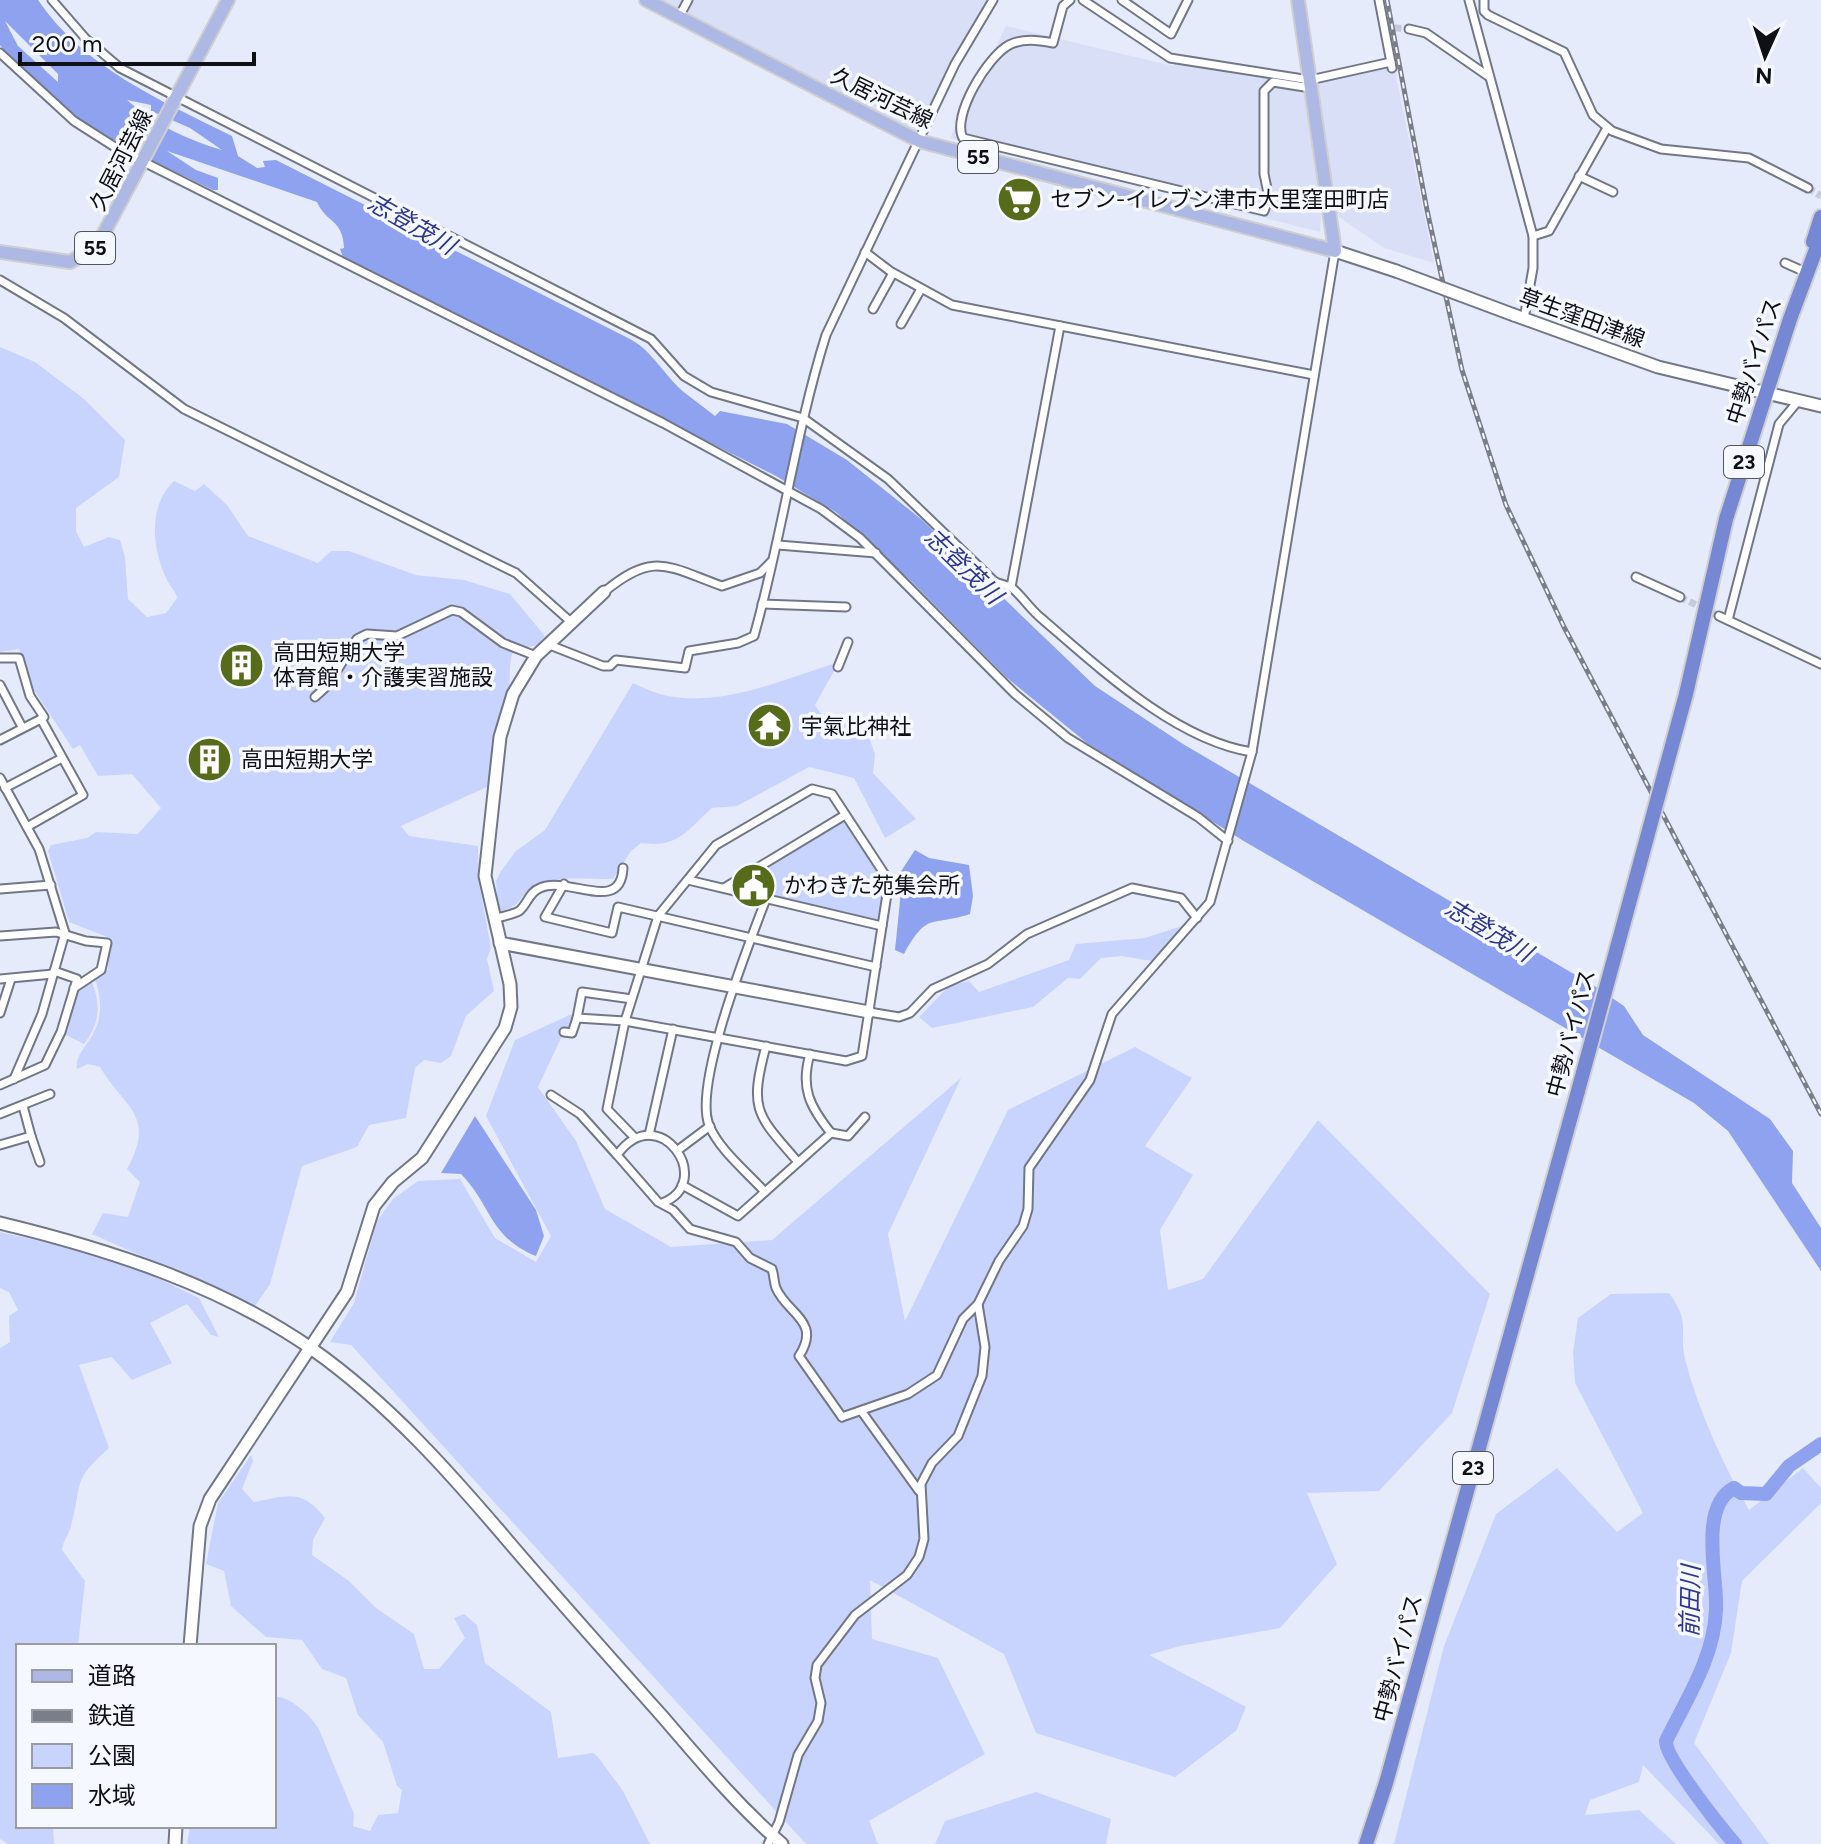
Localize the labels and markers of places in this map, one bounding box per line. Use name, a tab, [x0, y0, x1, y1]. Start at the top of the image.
supermarket icon: セブン-イレブン津市大里窪田町店	[995, 175, 1043, 223]
place label: セブン-イレブン津市大里窪田町店	[1050, 186, 1389, 213]
place label: 高田短期大学 体育館・介護実習施設	[273, 639, 493, 691]
building icon: 高田短期大学 体育館・介護実習施設	[218, 641, 266, 689]
temple icon: 宇氣比神社	[746, 702, 794, 750]
place label: 宇氣比神社	[801, 713, 911, 740]
building icon: 高田短期大学	[186, 735, 234, 783]
place label: 高田短期大学	[241, 746, 373, 773]
public building icon: かわきた苑集会所	[729, 861, 777, 909]
place label: かわきた苑集会所	[784, 872, 960, 899]

